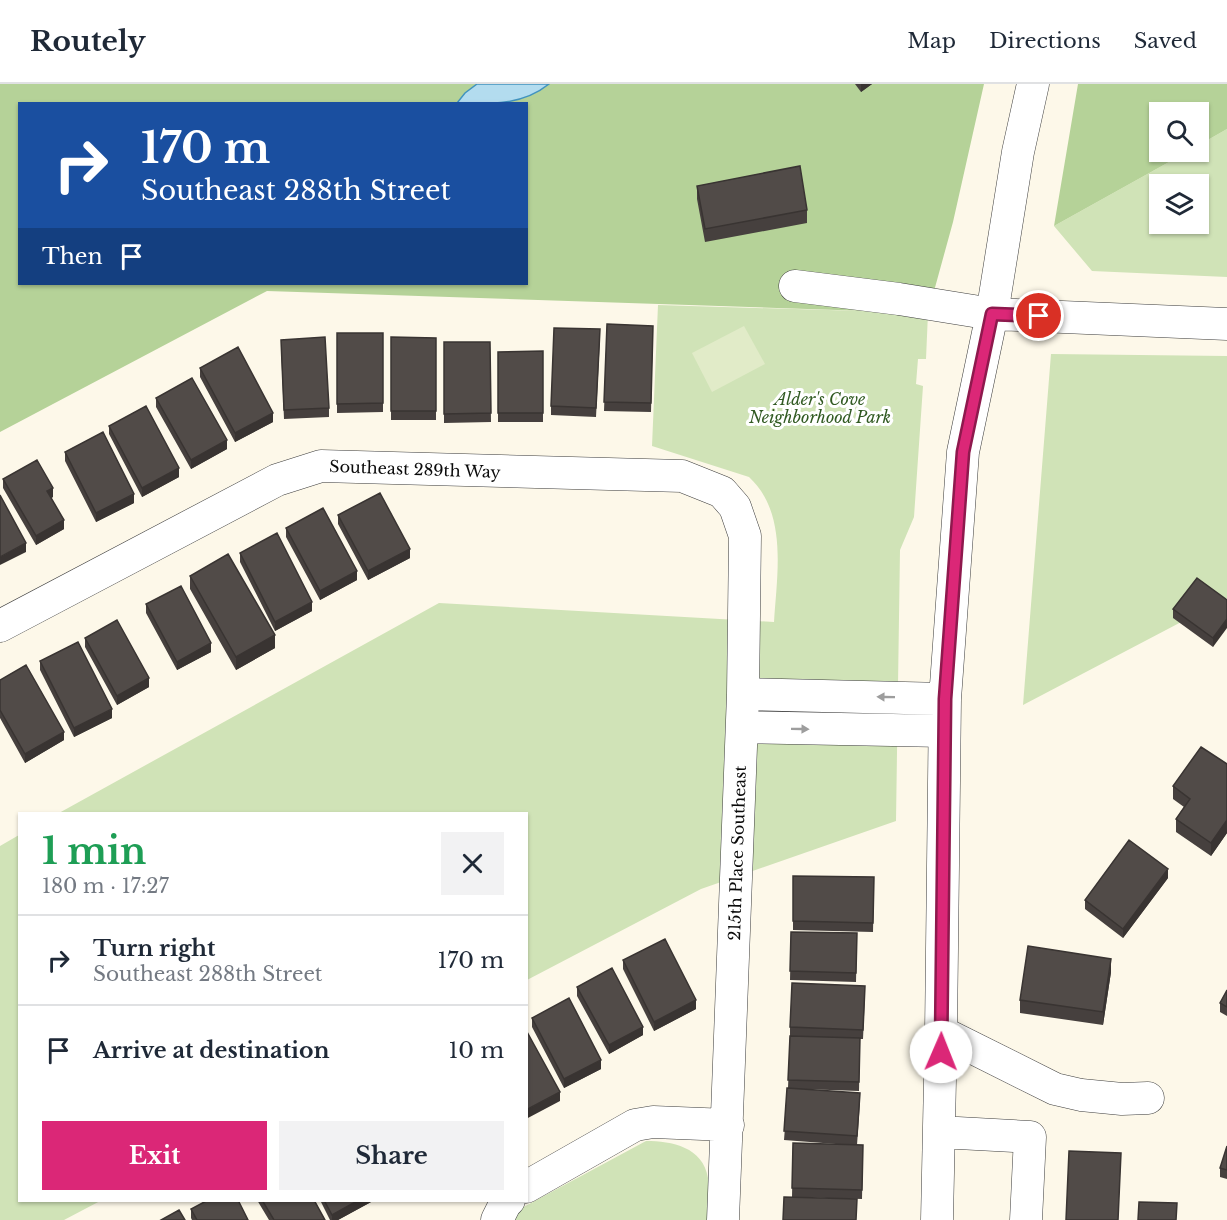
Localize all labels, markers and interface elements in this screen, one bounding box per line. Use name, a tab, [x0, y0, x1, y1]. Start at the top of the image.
text: Routely	[30, 24, 146, 59]
text: Map	[907, 28, 956, 54]
text: Directions	[989, 28, 1101, 54]
text: Saved	[1134, 28, 1197, 54]
map controls	[1149, 102, 1209, 234]
button: search	[1149, 102, 1209, 162]
text: 170 m	[141, 122, 270, 174]
icon: right	[42, 126, 120, 204]
text: Southeast 288th Street	[141, 174, 451, 207]
button: layers	[1149, 174, 1209, 234]
icon: arrive	[115, 240, 148, 273]
text: Then	[42, 243, 103, 270]
pin	[1013, 290, 1064, 341]
icon: arrive	[1022, 299, 1055, 332]
park label: Alder's Cove Neighborhood Park	[748, 389, 891, 427]
street label: Southeast 289th Way	[329, 456, 502, 482]
one-way arrow	[877, 692, 896, 702]
one-way arrow	[791, 724, 810, 733]
street label: 215th Place Southeast	[724, 765, 750, 941]
text: 1 min	[42, 829, 146, 874]
button: close	[441, 832, 504, 895]
text: 180 m · 17:27	[42, 874, 169, 898]
text: Turn right	[93, 935, 215, 962]
icon: right	[42, 944, 75, 977]
text: 170 m	[438, 947, 504, 974]
text: Southeast 288th Street	[93, 962, 322, 986]
position arrow	[909, 1020, 973, 1084]
icon: arrive	[42, 1034, 75, 1067]
text: Arrive at destination	[93, 1037, 330, 1064]
text: 10 m	[449, 1037, 504, 1064]
button: Exit	[42, 1121, 267, 1190]
button: Share	[279, 1121, 504, 1190]

